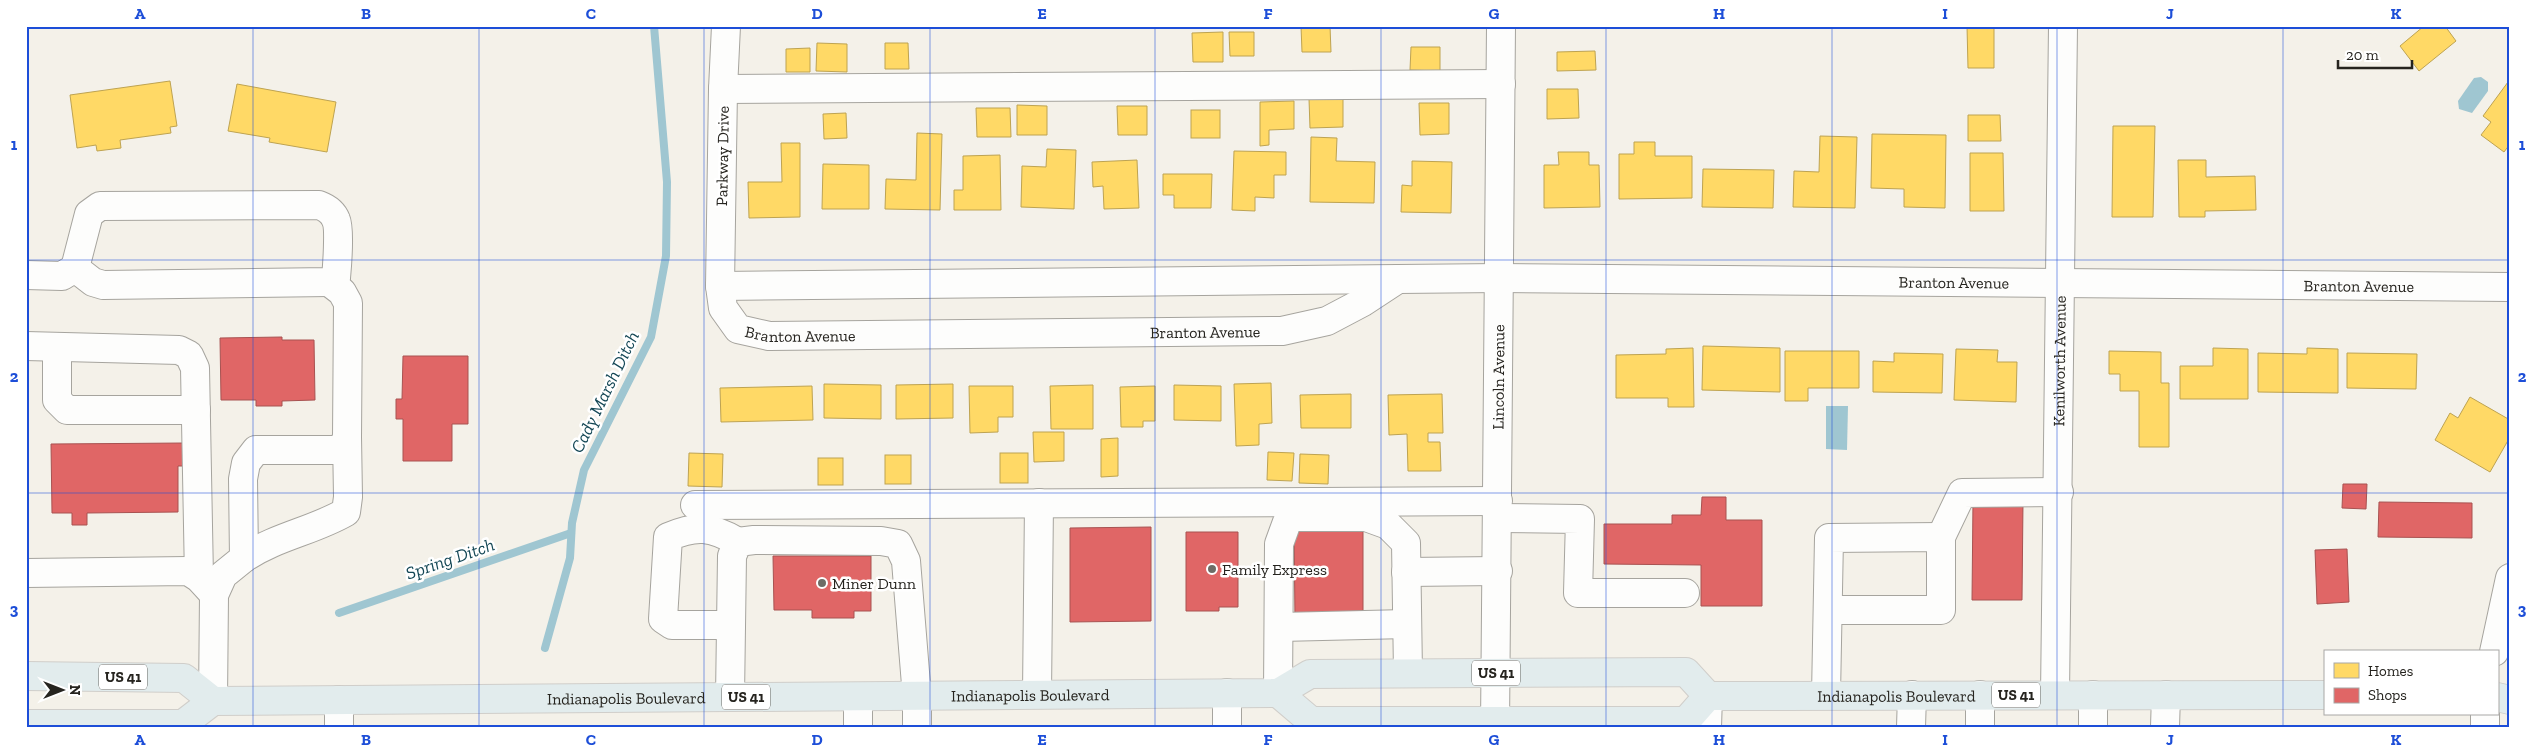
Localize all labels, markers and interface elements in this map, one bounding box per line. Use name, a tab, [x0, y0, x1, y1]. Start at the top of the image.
text: A	[135, 4, 146, 23]
text: B	[361, 4, 371, 23]
text: C	[586, 4, 596, 23]
text: D	[811, 4, 823, 23]
text: E	[1037, 4, 1047, 23]
text: F	[1263, 4, 1273, 23]
text: G	[1489, 4, 1500, 23]
text: H	[1713, 4, 1725, 23]
text: I	[1942, 4, 1948, 23]
text: J	[2166, 4, 2174, 23]
text: K	[2391, 4, 2402, 23]
scale bar	[2338, 38, 2412, 70]
text: 20 m	[2346, 46, 2379, 64]
street label: Parkway Drive	[712, 106, 733, 206]
text: 1	[11, 135, 18, 154]
text: 1	[2519, 135, 2526, 154]
street label: Branton Avenue	[1899, 273, 2009, 293]
street label: Branton Avenue	[2304, 276, 2414, 296]
street label: Kenilworth Avenue	[2049, 295, 2070, 427]
street label: Branton Avenue	[743, 322, 855, 346]
street label: Branton Avenue	[1150, 322, 1260, 342]
street label: Lincoln Avenue	[1489, 324, 1508, 430]
water label: Cady Marsh Ditch	[566, 327, 644, 457]
text: 2	[10, 367, 19, 386]
text: 2	[2518, 367, 2527, 386]
water label: Spring Ditch	[403, 534, 497, 584]
place label: Family Express	[1222, 560, 1327, 579]
marker: Family Express	[1206, 563, 1218, 575]
place label: Miner Dunn	[832, 574, 917, 593]
marker: Miner Dunn	[816, 577, 828, 589]
text: 3	[10, 600, 19, 619]
text: 3	[2518, 600, 2527, 619]
legend	[2324, 650, 2498, 716]
road number: US 41	[1472, 660, 1520, 686]
text: Homes	[2368, 662, 2413, 680]
road number: US 41	[99, 664, 147, 690]
north arrow	[38, 666, 88, 716]
road number: US 41	[1992, 682, 2040, 708]
road number: US 41	[722, 684, 770, 710]
text: N	[66, 685, 83, 696]
street label: Indianapolis Boulevard	[951, 685, 1110, 705]
text: Shops	[2368, 686, 2407, 704]
street label: Indianapolis Boulevard	[1817, 687, 1976, 706]
street label: Indianapolis Boulevard	[547, 688, 706, 708]
text: A	[135, 730, 146, 749]
text: B	[361, 730, 371, 749]
text: C	[586, 730, 596, 749]
text: D	[811, 730, 823, 749]
text: E	[1037, 730, 1047, 749]
text: F	[1263, 730, 1273, 749]
text: G	[1489, 730, 1500, 749]
text: H	[1713, 730, 1725, 749]
text: I	[1942, 730, 1948, 749]
text: J	[2166, 730, 2174, 749]
text: K	[2391, 730, 2402, 749]

